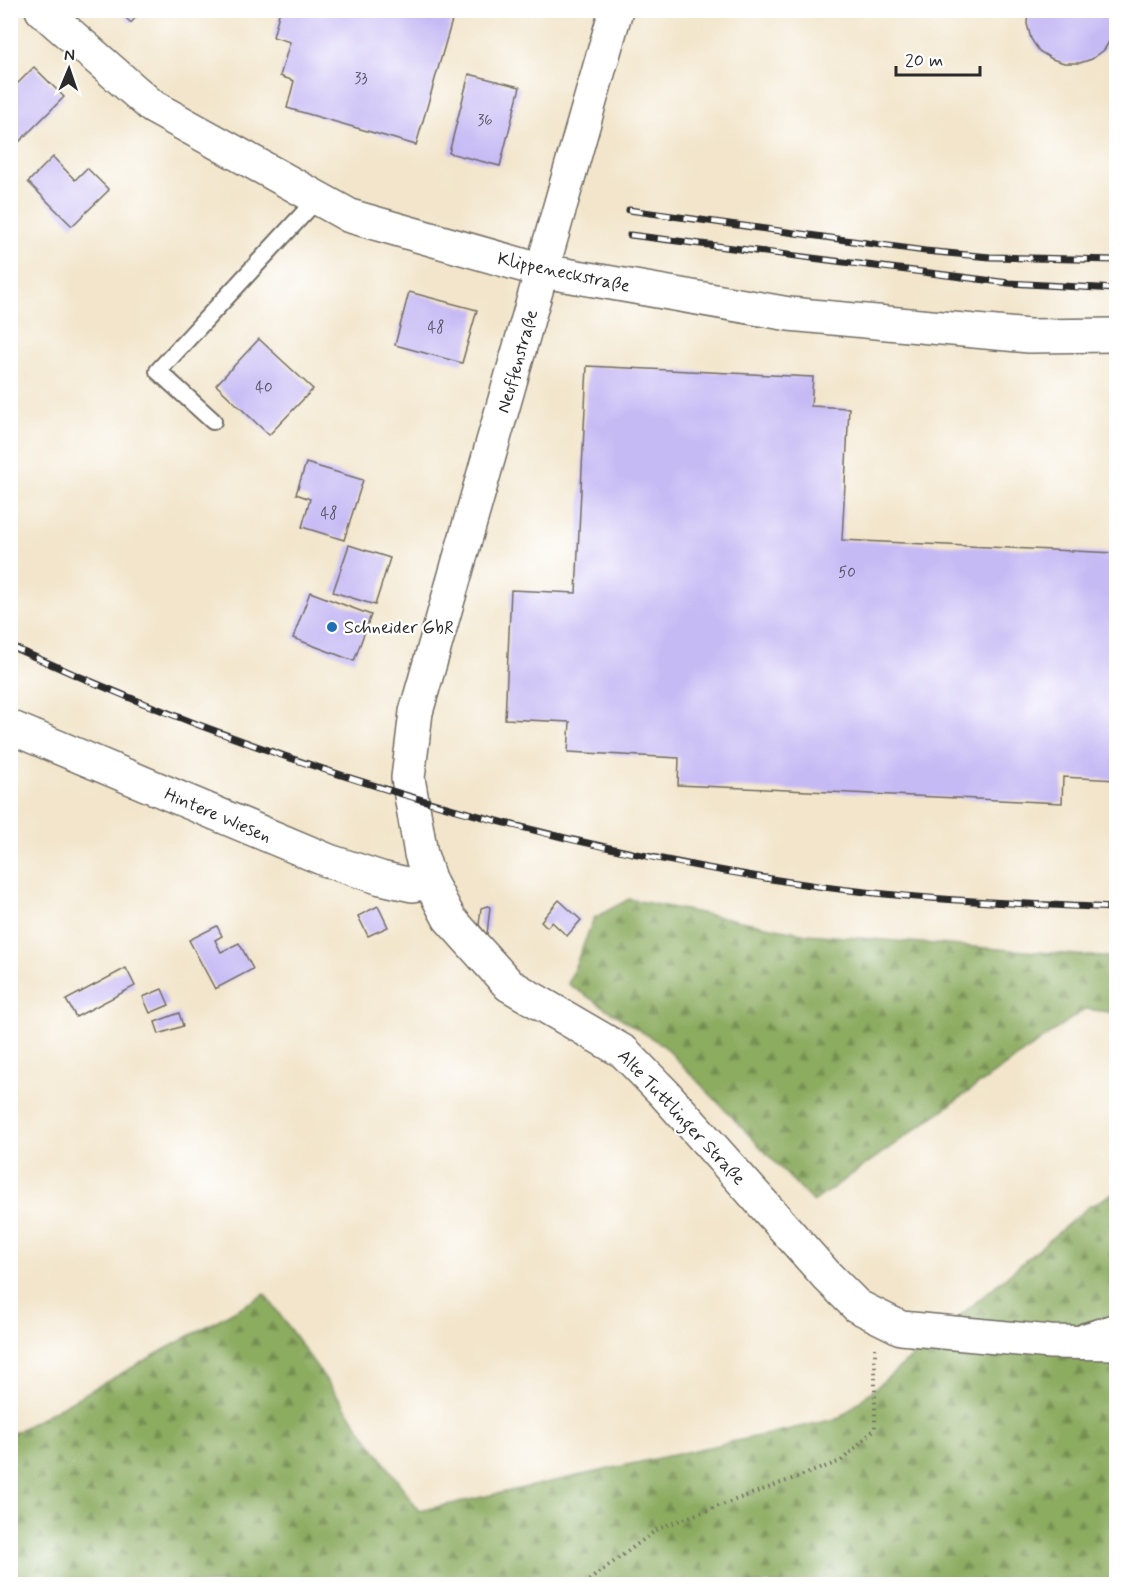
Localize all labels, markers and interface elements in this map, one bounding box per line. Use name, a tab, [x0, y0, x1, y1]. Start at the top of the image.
north arrow	[39, 39, 99, 99]
scale bar	[896, 39, 980, 77]
text: N	[64, 45, 75, 66]
text: 20 m	[905, 49, 943, 73]
house number: 33	[354, 69, 368, 89]
house number: 36	[477, 111, 493, 131]
street label: Klippeneckstraße	[495, 247, 632, 299]
street label: Neuffenstraße	[492, 307, 544, 416]
house number: 48	[428, 318, 444, 338]
house number: 40	[255, 378, 273, 398]
house number: 48	[321, 504, 337, 524]
house number: 50	[838, 563, 856, 583]
place label: Schneider GbR	[344, 616, 454, 640]
marker: Schneider GbR	[325, 620, 339, 634]
street label: Hintere Wiesen	[160, 783, 275, 849]
street label: Alte Tuttlinger Straße	[611, 1045, 751, 1192]

